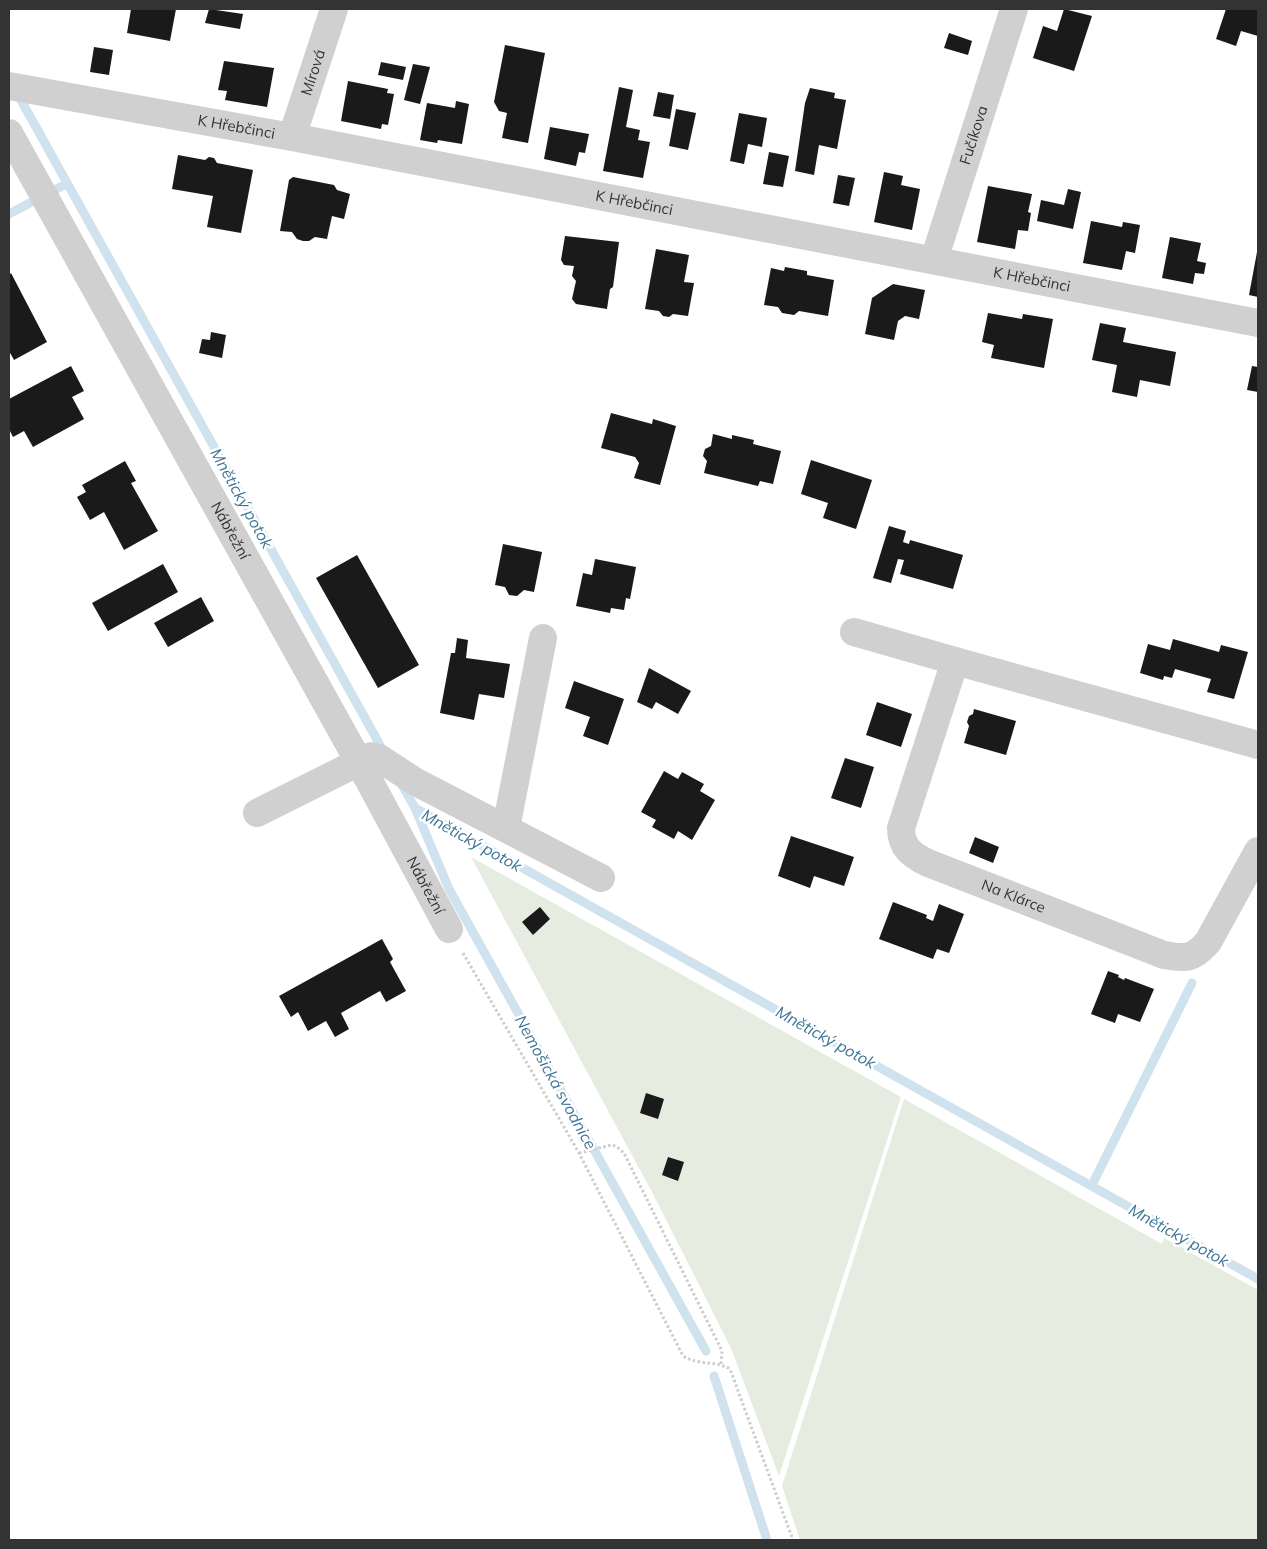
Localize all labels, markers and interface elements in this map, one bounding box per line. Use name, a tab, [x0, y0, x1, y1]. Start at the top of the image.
street label: Mírová	[296, 47, 329, 98]
street label: Fučíkova	[955, 103, 992, 167]
street label: K Hřebčinci	[196, 110, 277, 143]
street label: K Hřebčinci	[594, 186, 674, 219]
street label: K Hřebčinci	[992, 262, 1072, 296]
water label: Mnětický potok	[206, 444, 278, 552]
street label: Nábřežní	[207, 498, 255, 564]
water label: Mnětický potok	[418, 804, 526, 876]
street label: Nábřežní	[403, 853, 450, 919]
street label: Na Klárce	[979, 875, 1048, 917]
water label: Mnětický potok	[772, 1001, 880, 1073]
water label: Nemošická svodnice	[511, 1012, 601, 1153]
water label: Mnětický potok	[1125, 1199, 1233, 1271]

